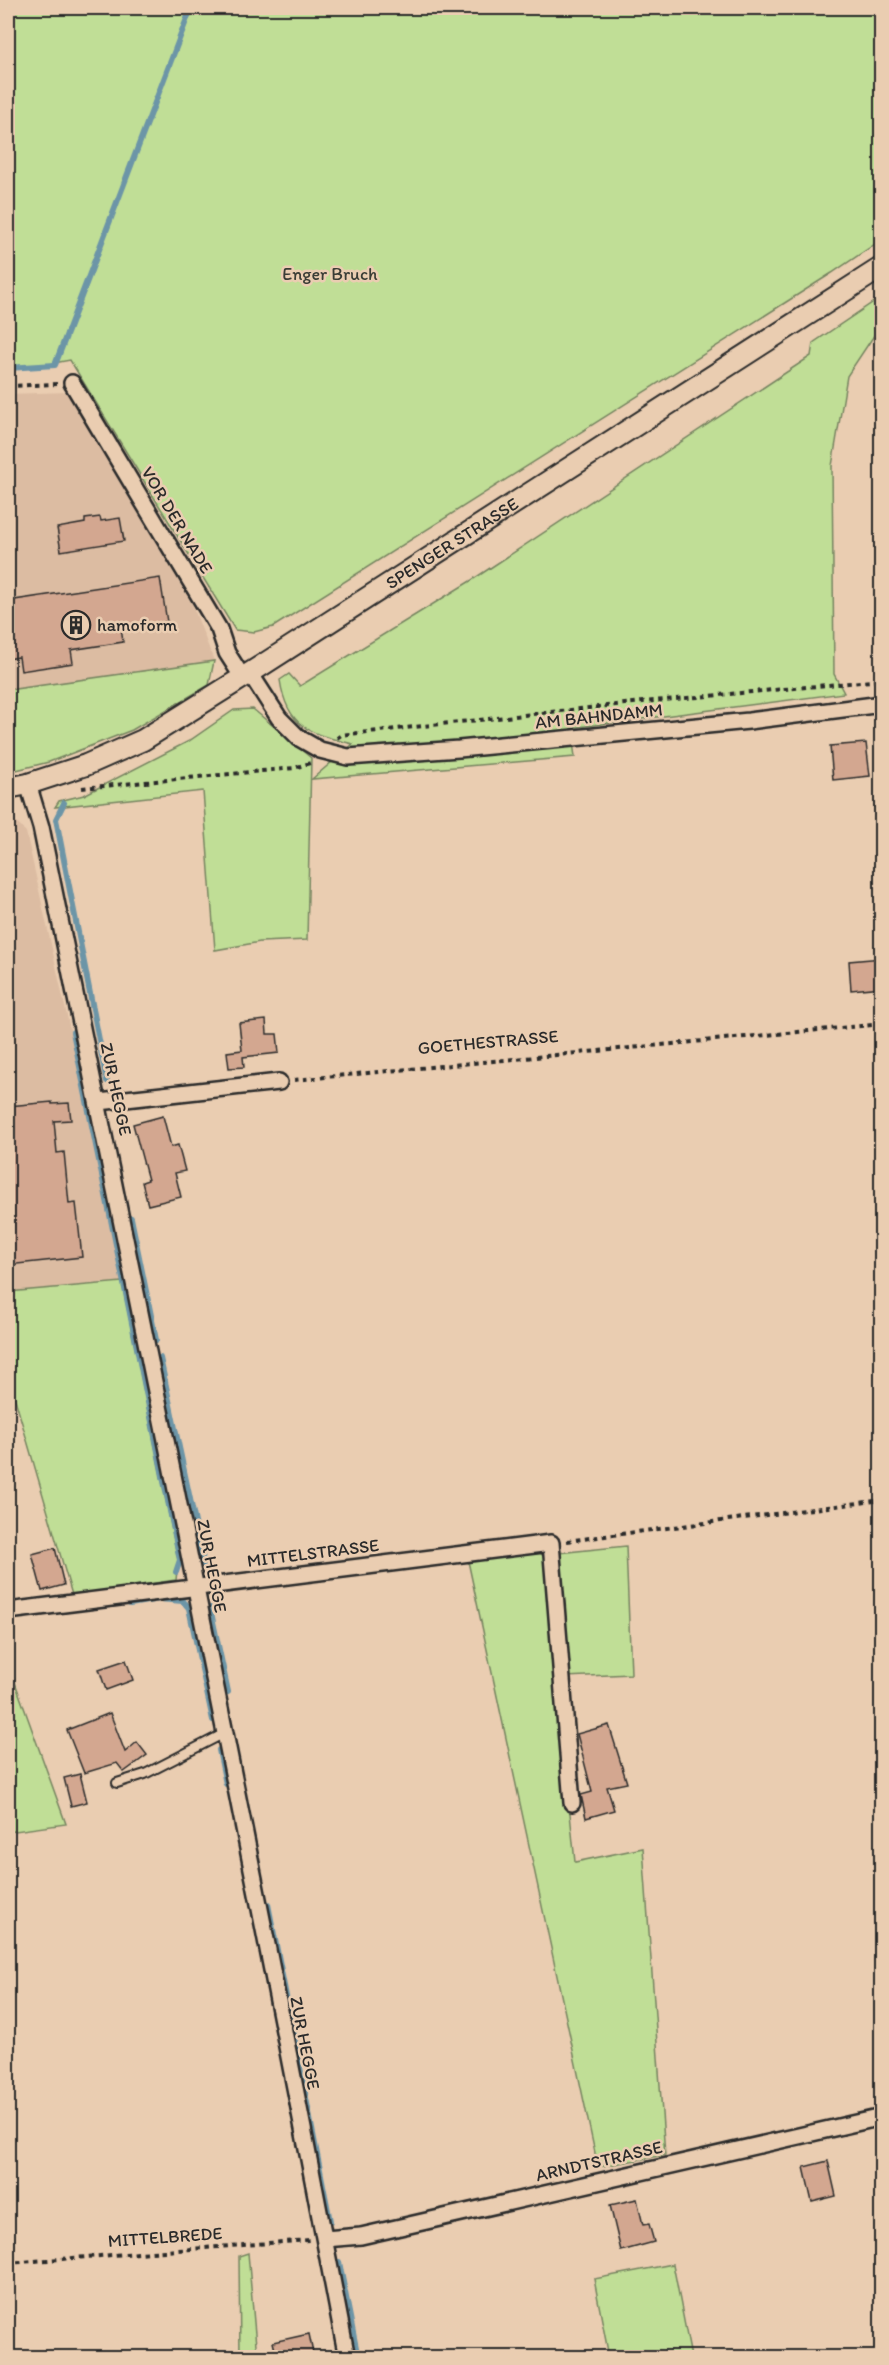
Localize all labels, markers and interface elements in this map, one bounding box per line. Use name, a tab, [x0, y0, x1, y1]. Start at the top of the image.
park label: Enger Bruch	[282, 263, 378, 285]
street label: VOR DER NADE	[136, 462, 218, 578]
street label: SPENGER STRASSE	[382, 493, 523, 594]
building icon: hamoform	[60, 609, 92, 641]
place label: hamoform	[97, 614, 178, 636]
street label: AM BAHNDAMM	[534, 698, 664, 734]
street label: GOETHESTRASSE	[417, 1025, 559, 1059]
street label: ZUR HEGGE	[95, 1040, 137, 1138]
street label: ZUR HEGGE	[192, 1517, 232, 1615]
street label: MITTELSTRASSE	[246, 1534, 380, 1572]
street label: ZUR HEGGE	[285, 1994, 325, 2092]
street label: ARNDTSTRASSE	[533, 2136, 665, 2186]
street label: MITTELBREDE	[107, 2222, 223, 2252]

